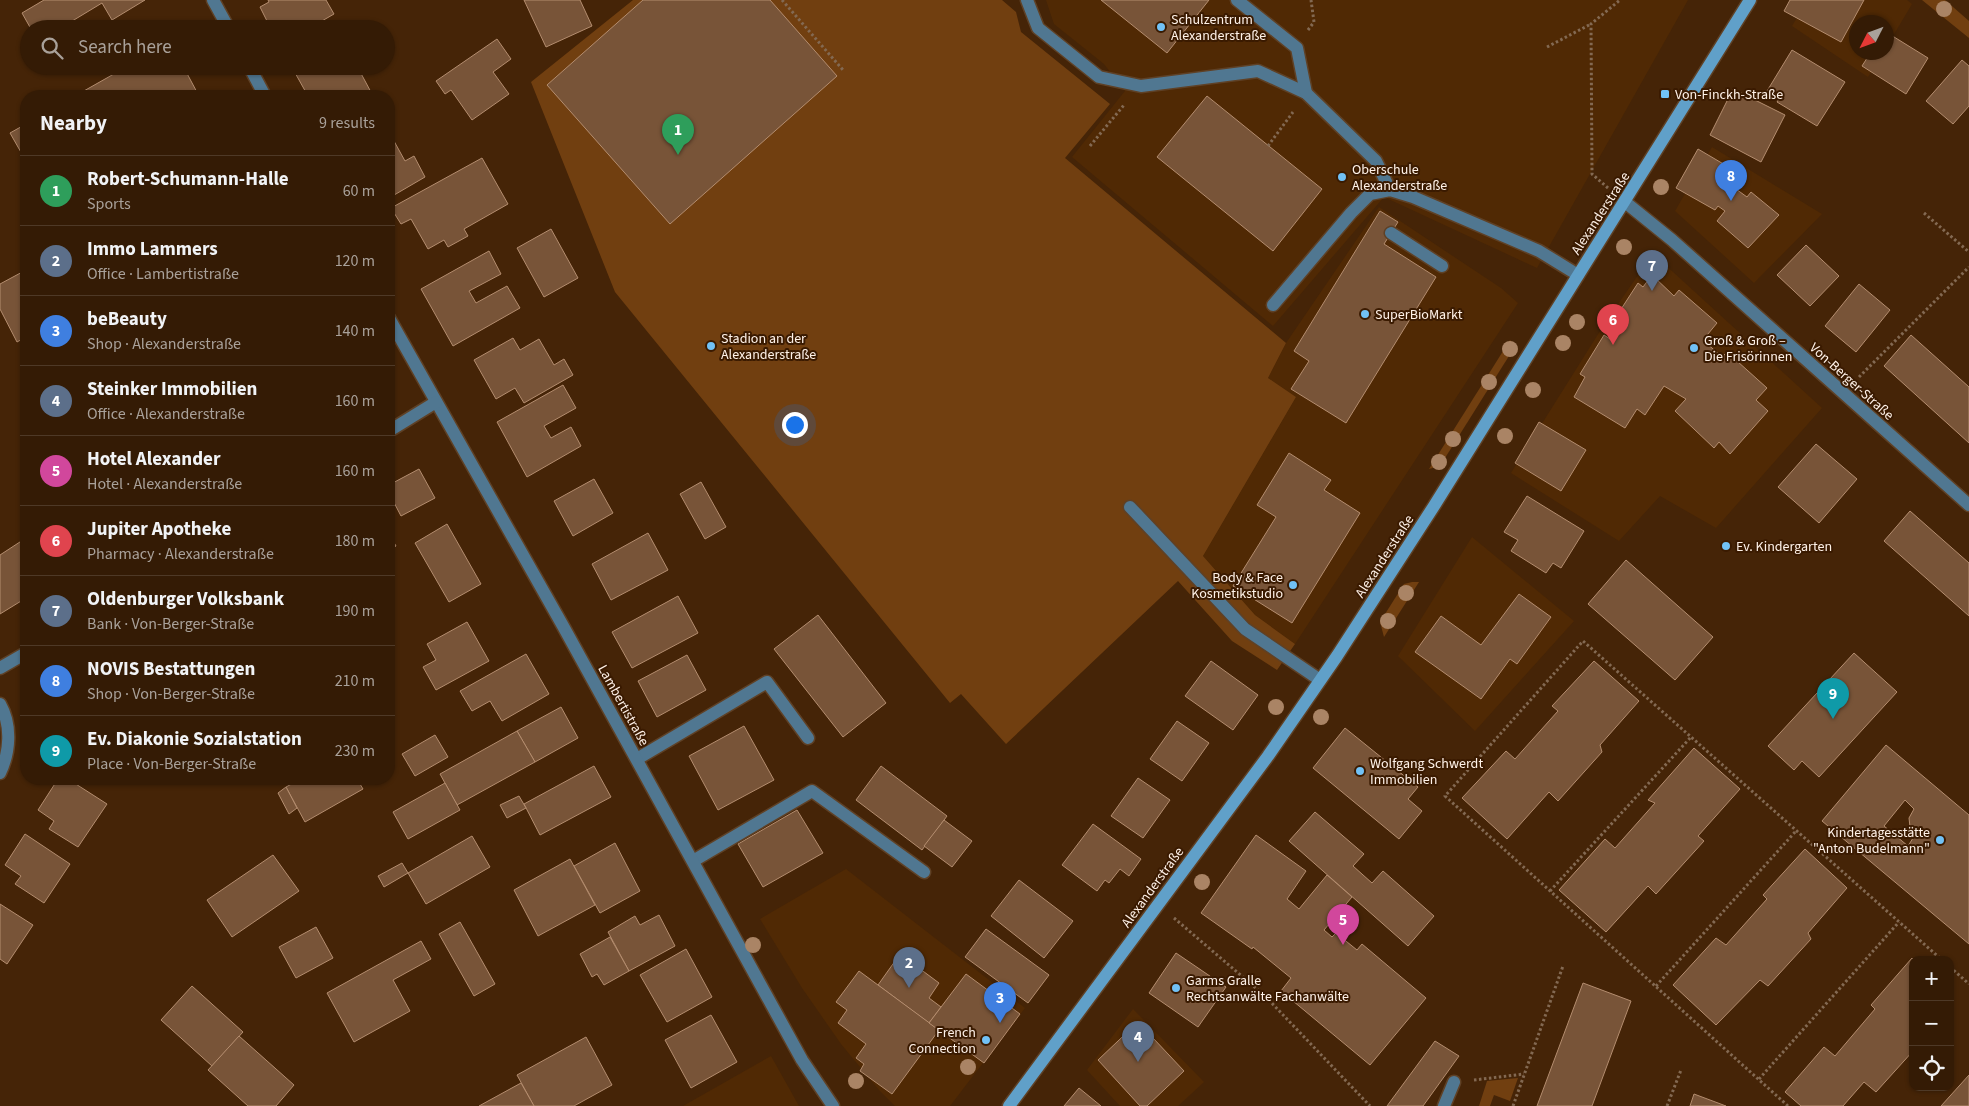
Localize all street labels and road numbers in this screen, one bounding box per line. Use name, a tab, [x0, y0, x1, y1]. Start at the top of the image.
street label: Alexanderstraße	[1567, 168, 1635, 259]
street label: Von-Berger-Straße	[1805, 338, 1898, 425]
street label: Alexanderstraße	[1351, 511, 1419, 602]
street label: Lambertistraße	[593, 661, 654, 750]
street label: Alexanderstraße	[1117, 843, 1189, 932]

